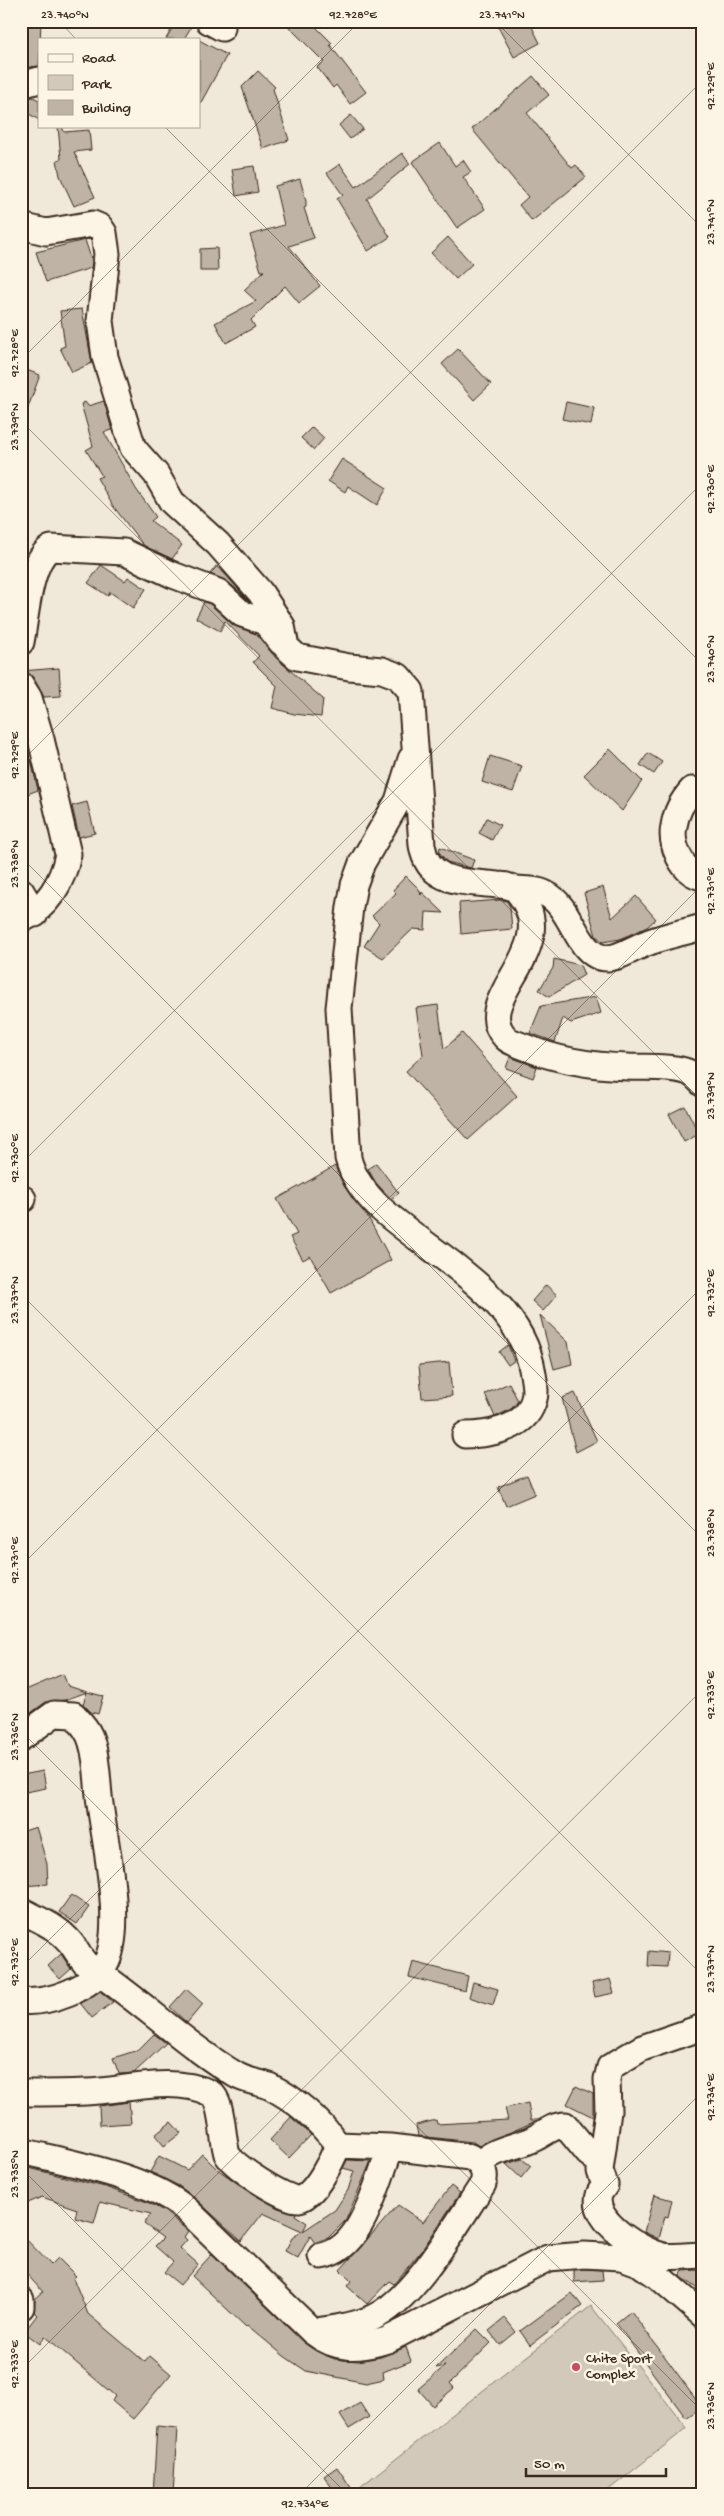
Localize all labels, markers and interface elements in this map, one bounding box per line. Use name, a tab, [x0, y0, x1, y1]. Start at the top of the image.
text: 23.740°N	[41, 9, 89, 23]
text: 92.728°E	[328, 9, 377, 23]
text: 23.741°N	[479, 9, 525, 23]
legend	[38, 38, 200, 128]
text: Road	[82, 50, 116, 68]
text: 92.729°E	[705, 62, 719, 110]
text: Park	[81, 76, 112, 94]
text: Building	[81, 100, 131, 118]
text: 23.741°N	[705, 199, 719, 245]
text: 92.728°E	[9, 329, 23, 378]
text: 23.739°N	[9, 403, 23, 451]
text: 92.730°E	[705, 465, 719, 514]
text: 23.740°N	[705, 635, 719, 683]
text: 92.729°E	[9, 731, 23, 779]
text: 23.738°N	[9, 840, 23, 888]
text: 92.731°E	[705, 868, 719, 915]
text: 23.739°N	[705, 1072, 719, 1120]
text: 92.730°E	[9, 1134, 23, 1183]
text: 92.732°E	[705, 1269, 719, 1317]
text: 23.737°N	[9, 1276, 23, 1324]
text: 23.738°N	[705, 1509, 719, 1557]
text: 92.731°E	[9, 1537, 23, 1584]
text: 92.733°E	[705, 1671, 719, 1720]
text: 23.736°N	[9, 1713, 23, 1761]
text: 92.732°E	[9, 1938, 23, 1986]
text: 23.737°N	[705, 1945, 719, 1993]
text: 92.734°E	[705, 2073, 719, 2121]
text: 23.735°N	[9, 2150, 23, 2198]
text: 92.733°E	[9, 2340, 23, 2389]
place label: Chite Sport Complex	[586, 2351, 653, 2384]
marker: Chite Sport Complex	[570, 2361, 582, 2373]
text: 23.736°N	[705, 2382, 719, 2430]
scale bar	[526, 2446, 666, 2478]
text: 50 m	[534, 2456, 565, 2474]
text: 92.734°E	[281, 2498, 329, 2512]

